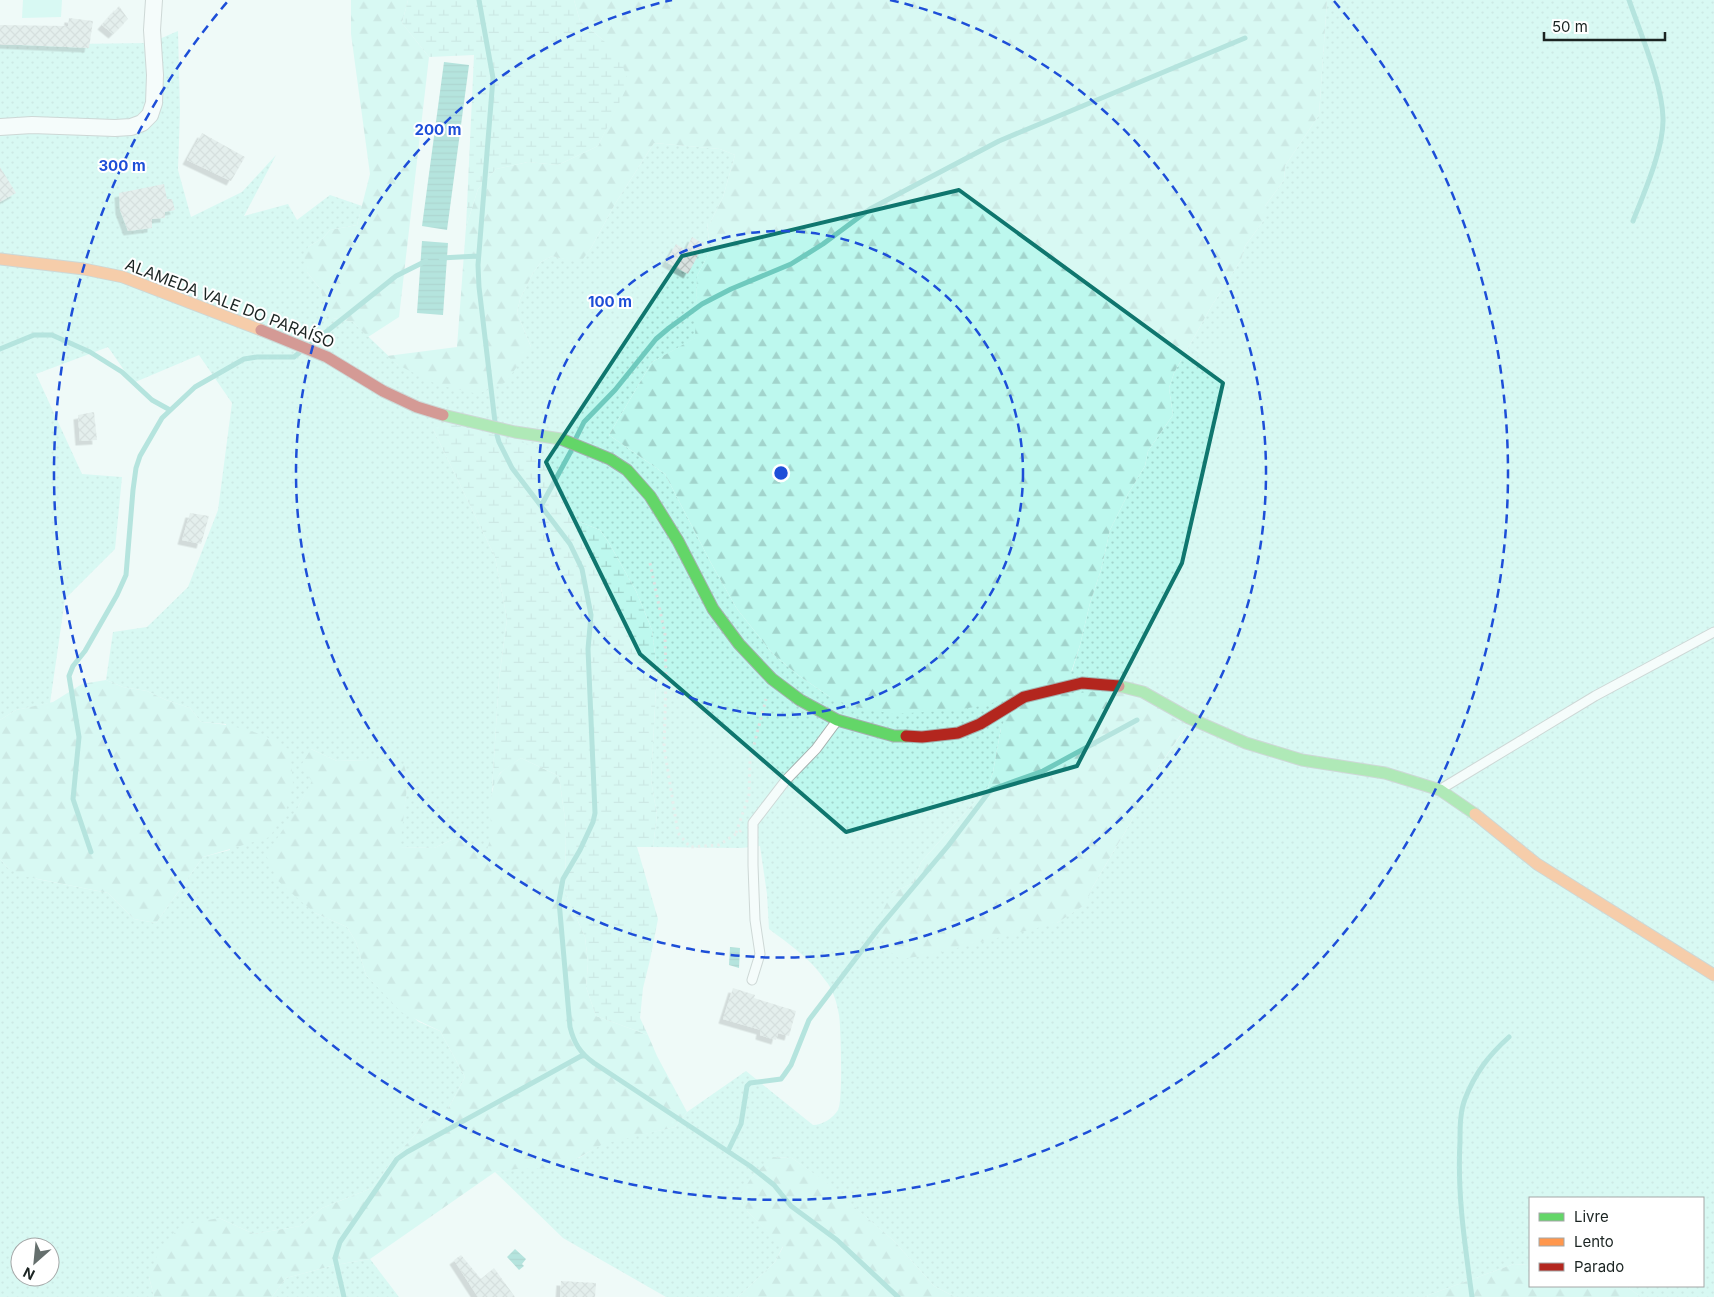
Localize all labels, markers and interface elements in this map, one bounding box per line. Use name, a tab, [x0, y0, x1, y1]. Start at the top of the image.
scale bar	[1544, 10, 1665, 42]
text: 50 m	[1552, 17, 1588, 36]
text: 200 m	[415, 120, 461, 139]
text: 300 m	[98, 156, 146, 175]
street label: ALAMEDA VALE DO PARAÍSO	[123, 254, 337, 352]
text: 100 m	[588, 292, 632, 311]
centre of rings	[772, 464, 790, 482]
legend	[1529, 1197, 1704, 1287]
text: Livre	[1574, 1207, 1609, 1226]
text: Lento	[1574, 1232, 1614, 1251]
north arrow	[10, 1237, 60, 1287]
text: Parado	[1574, 1257, 1624, 1276]
text: N	[20, 1264, 37, 1284]

